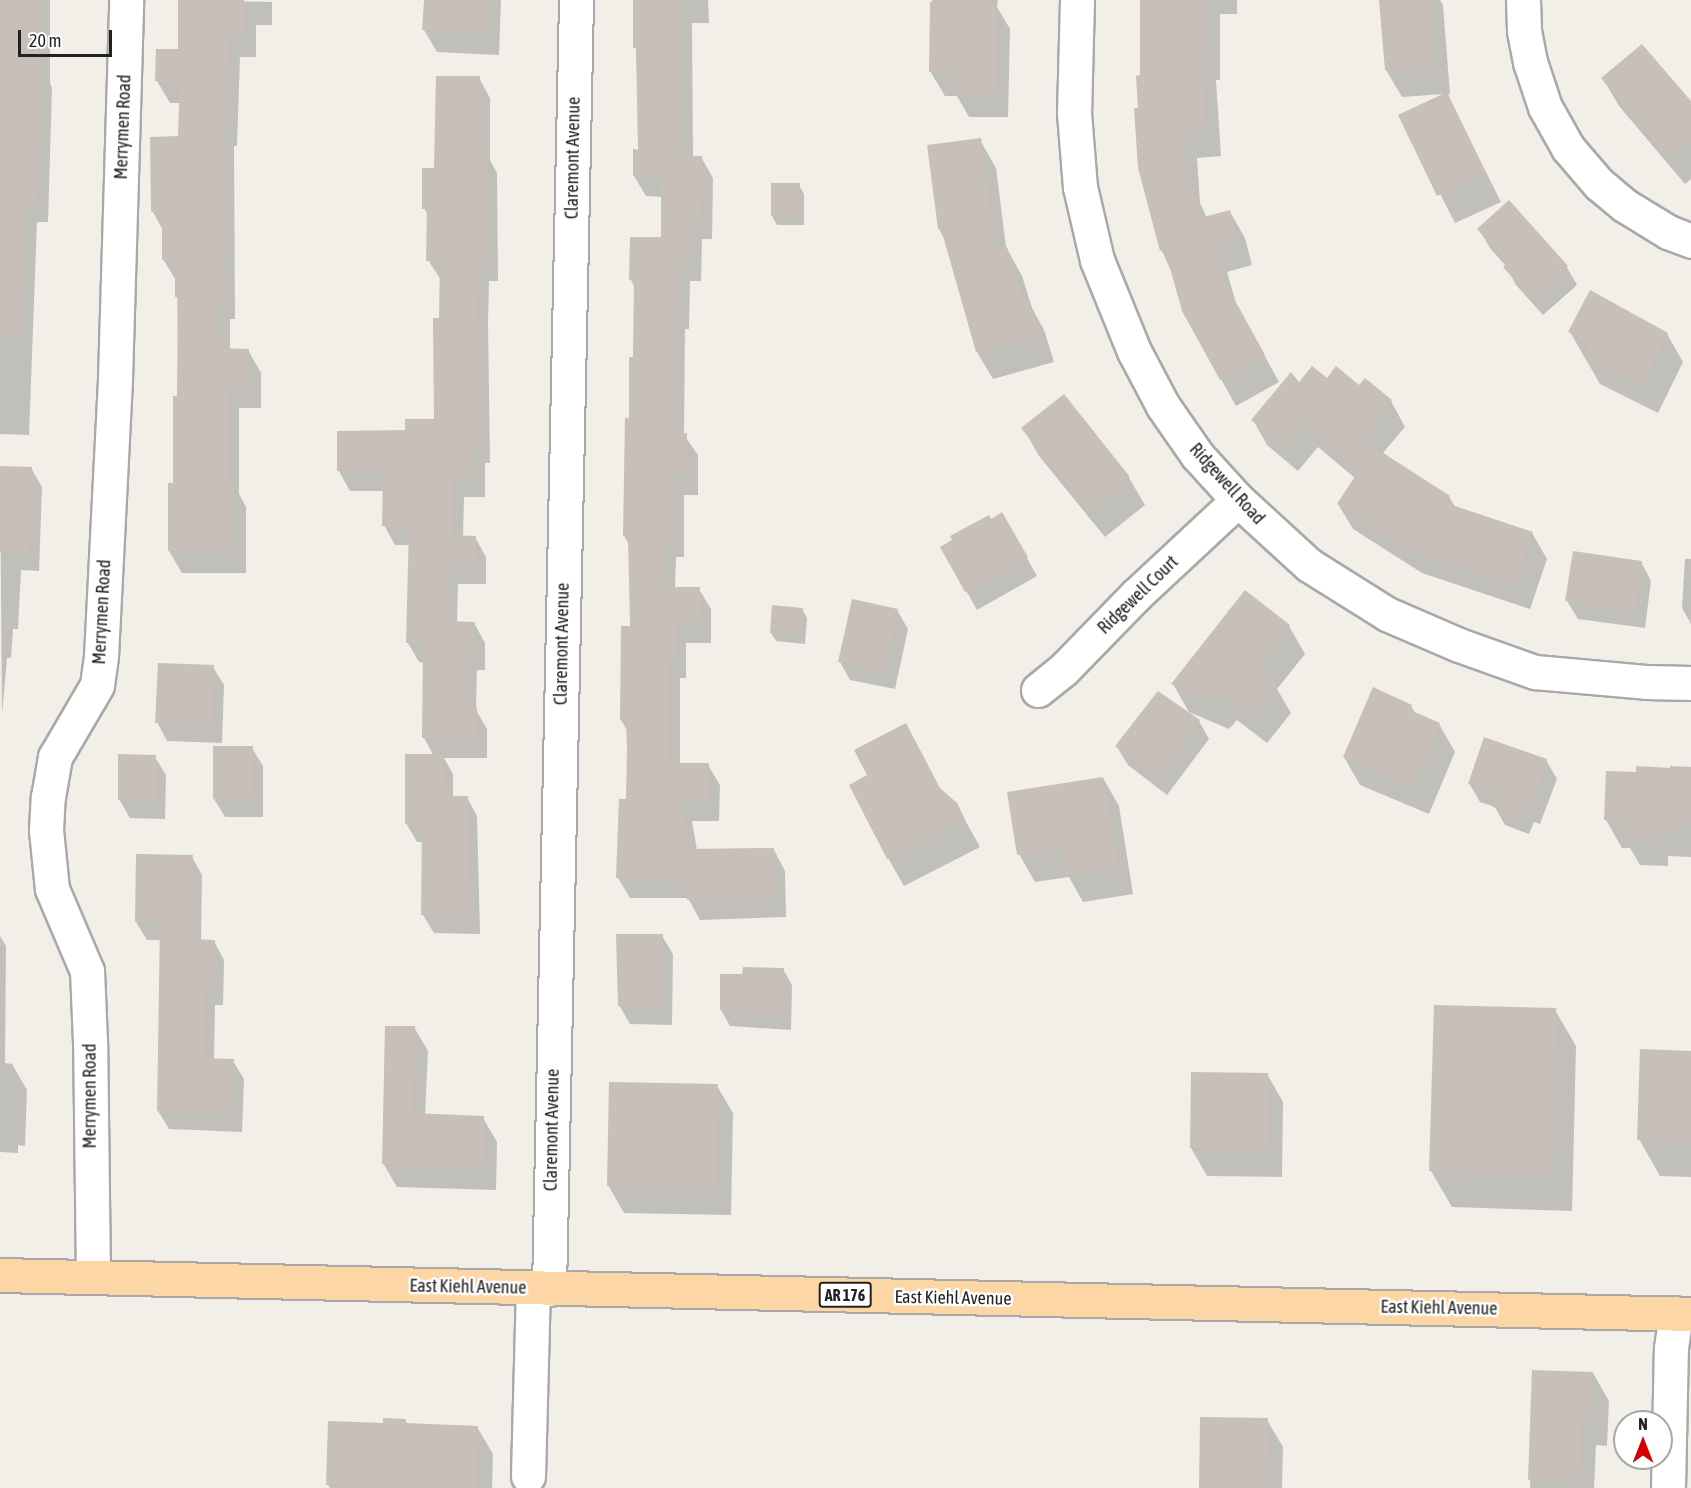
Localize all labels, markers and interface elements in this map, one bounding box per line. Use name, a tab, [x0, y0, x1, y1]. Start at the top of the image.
scale bar	[21, 18, 116, 56]
text: 20 m	[29, 30, 61, 51]
street label: Merrymen Road	[110, 74, 136, 180]
street label: Claremont Avenue	[561, 97, 585, 219]
street label: Ridgewell Road	[1185, 439, 1269, 529]
street label: Ridgewell Court	[1093, 551, 1183, 639]
street label: Merrymen Road	[88, 559, 116, 665]
street label: Claremont Avenue	[550, 583, 574, 705]
street label: Merrymen Road	[79, 1044, 101, 1148]
street label: Claremont Avenue	[540, 1069, 564, 1191]
street label: East Kiehl Avenue	[409, 1275, 527, 1299]
road number: AR 176	[818, 1282, 872, 1308]
street label: East Kiehl Avenue	[894, 1286, 1012, 1310]
street label: East Kiehl Avenue	[1380, 1296, 1498, 1320]
north arrow	[1613, 1410, 1673, 1470]
text: N	[1638, 1415, 1648, 1433]

